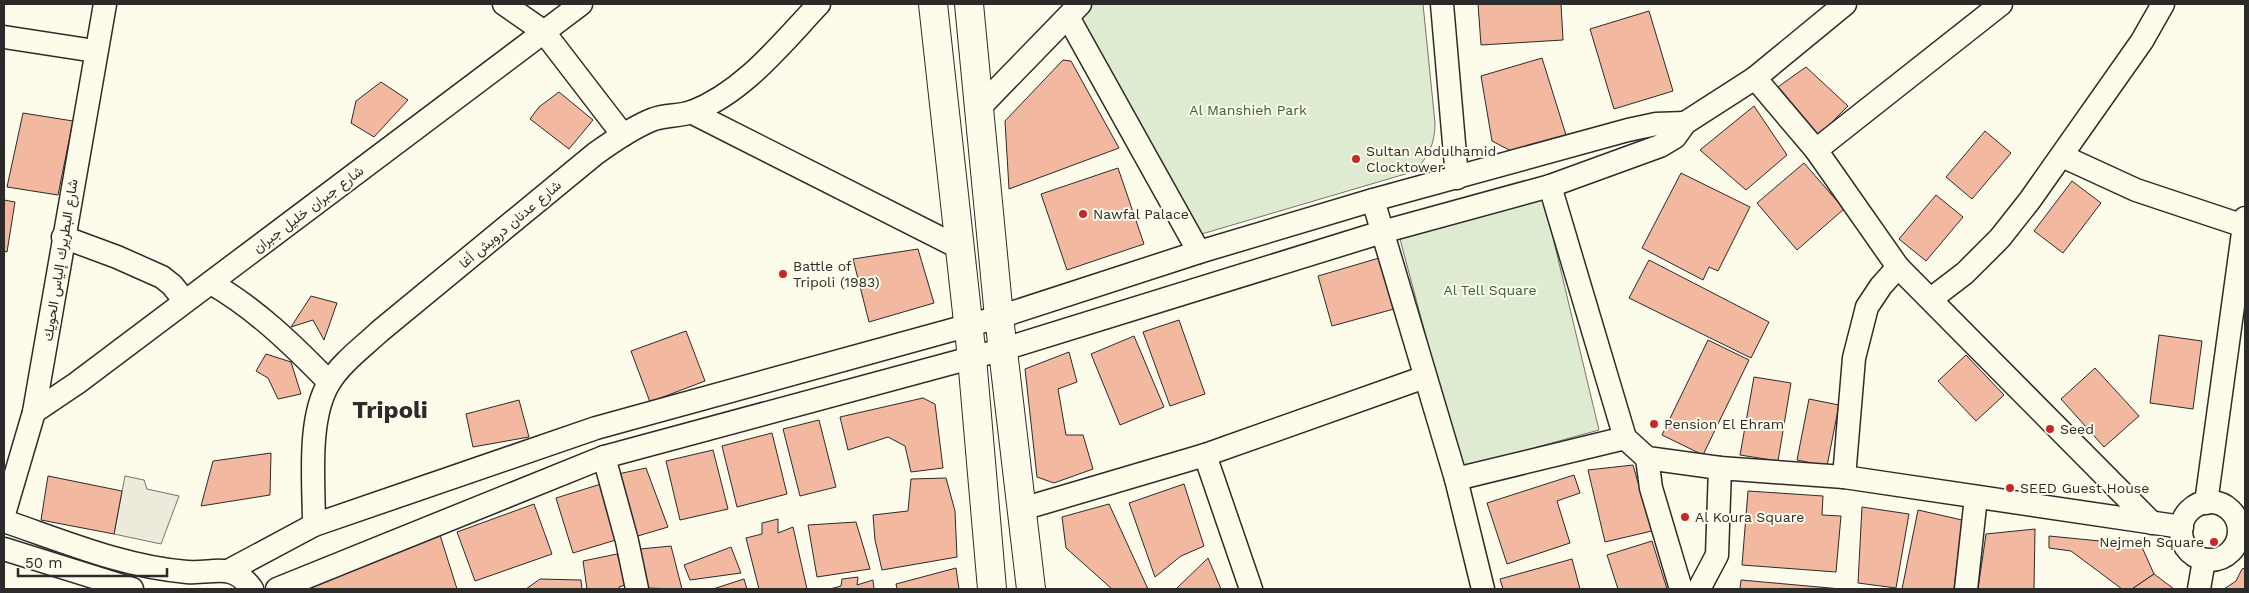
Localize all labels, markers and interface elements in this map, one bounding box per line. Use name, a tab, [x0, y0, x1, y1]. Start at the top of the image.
park label: Al Manshieh Park	[1189, 102, 1307, 118]
place label: Sultan Abdulhamid Clocktower	[1366, 143, 1496, 175]
marker: Sultan Abdulhamid Clocktower	[1350, 153, 1362, 165]
street label: شارع جبران خليل جبران	[250, 162, 368, 258]
street label: شارع عدنان درويش أغا	[456, 177, 566, 273]
street label: شارع البطريرك إلياس الحويك	[39, 178, 84, 343]
place label: Nawfal Palace	[1093, 206, 1189, 222]
marker: Nawfal Palace	[1077, 208, 1089, 220]
place label: Battle of Tripoli (1983)	[793, 258, 880, 290]
marker: Battle of Tripoli (1983)	[777, 268, 789, 280]
park label: Al Tell Square	[1443, 282, 1537, 298]
district label: Tripoli	[352, 396, 428, 424]
place label: Pension El Ehram	[1664, 416, 1784, 432]
marker: Pension El Ehram	[1648, 418, 1660, 430]
place label: Seed	[2060, 421, 2094, 437]
marker: Seed	[2044, 423, 2056, 435]
place label: SEED Guest House	[2020, 480, 2149, 496]
marker: SEED Guest House	[2004, 482, 2016, 494]
place label: Al Koura Square	[1695, 509, 1804, 525]
marker: Al Koura Square	[1679, 511, 1691, 523]
place label: Nejmeh Square	[2099, 534, 2204, 550]
marker: Nejmeh Square	[2208, 536, 2220, 548]
scale bar	[18, 546, 166, 578]
text: 50 m	[25, 554, 62, 572]

